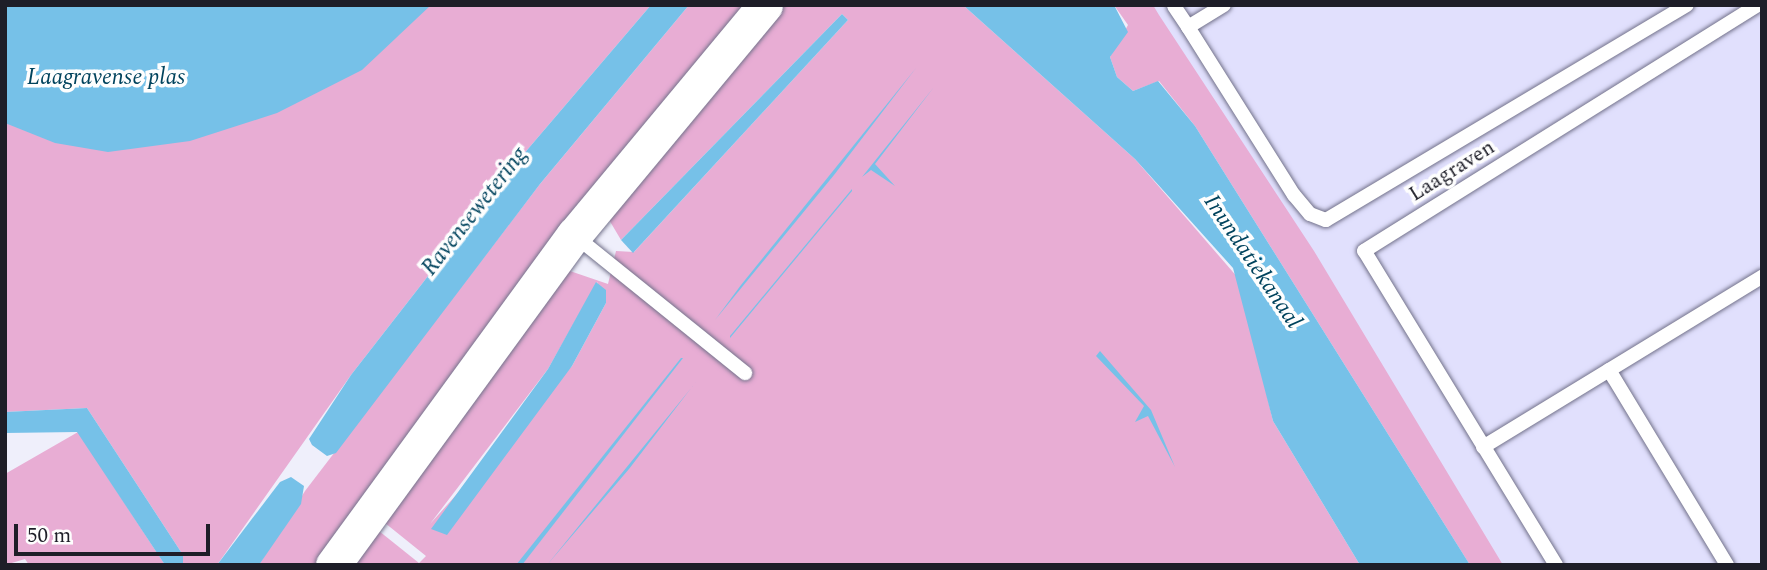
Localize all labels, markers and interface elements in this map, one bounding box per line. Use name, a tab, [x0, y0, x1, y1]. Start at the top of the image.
water label: Laagravense plas	[27, 64, 185, 92]
street label: Laagraven	[1405, 135, 1499, 207]
water label: Ravensewetering	[416, 142, 534, 282]
water label: Inundatiekanaal	[1197, 190, 1307, 334]
scale bar	[18, 510, 214, 554]
text: 50 m	[27, 520, 71, 552]

